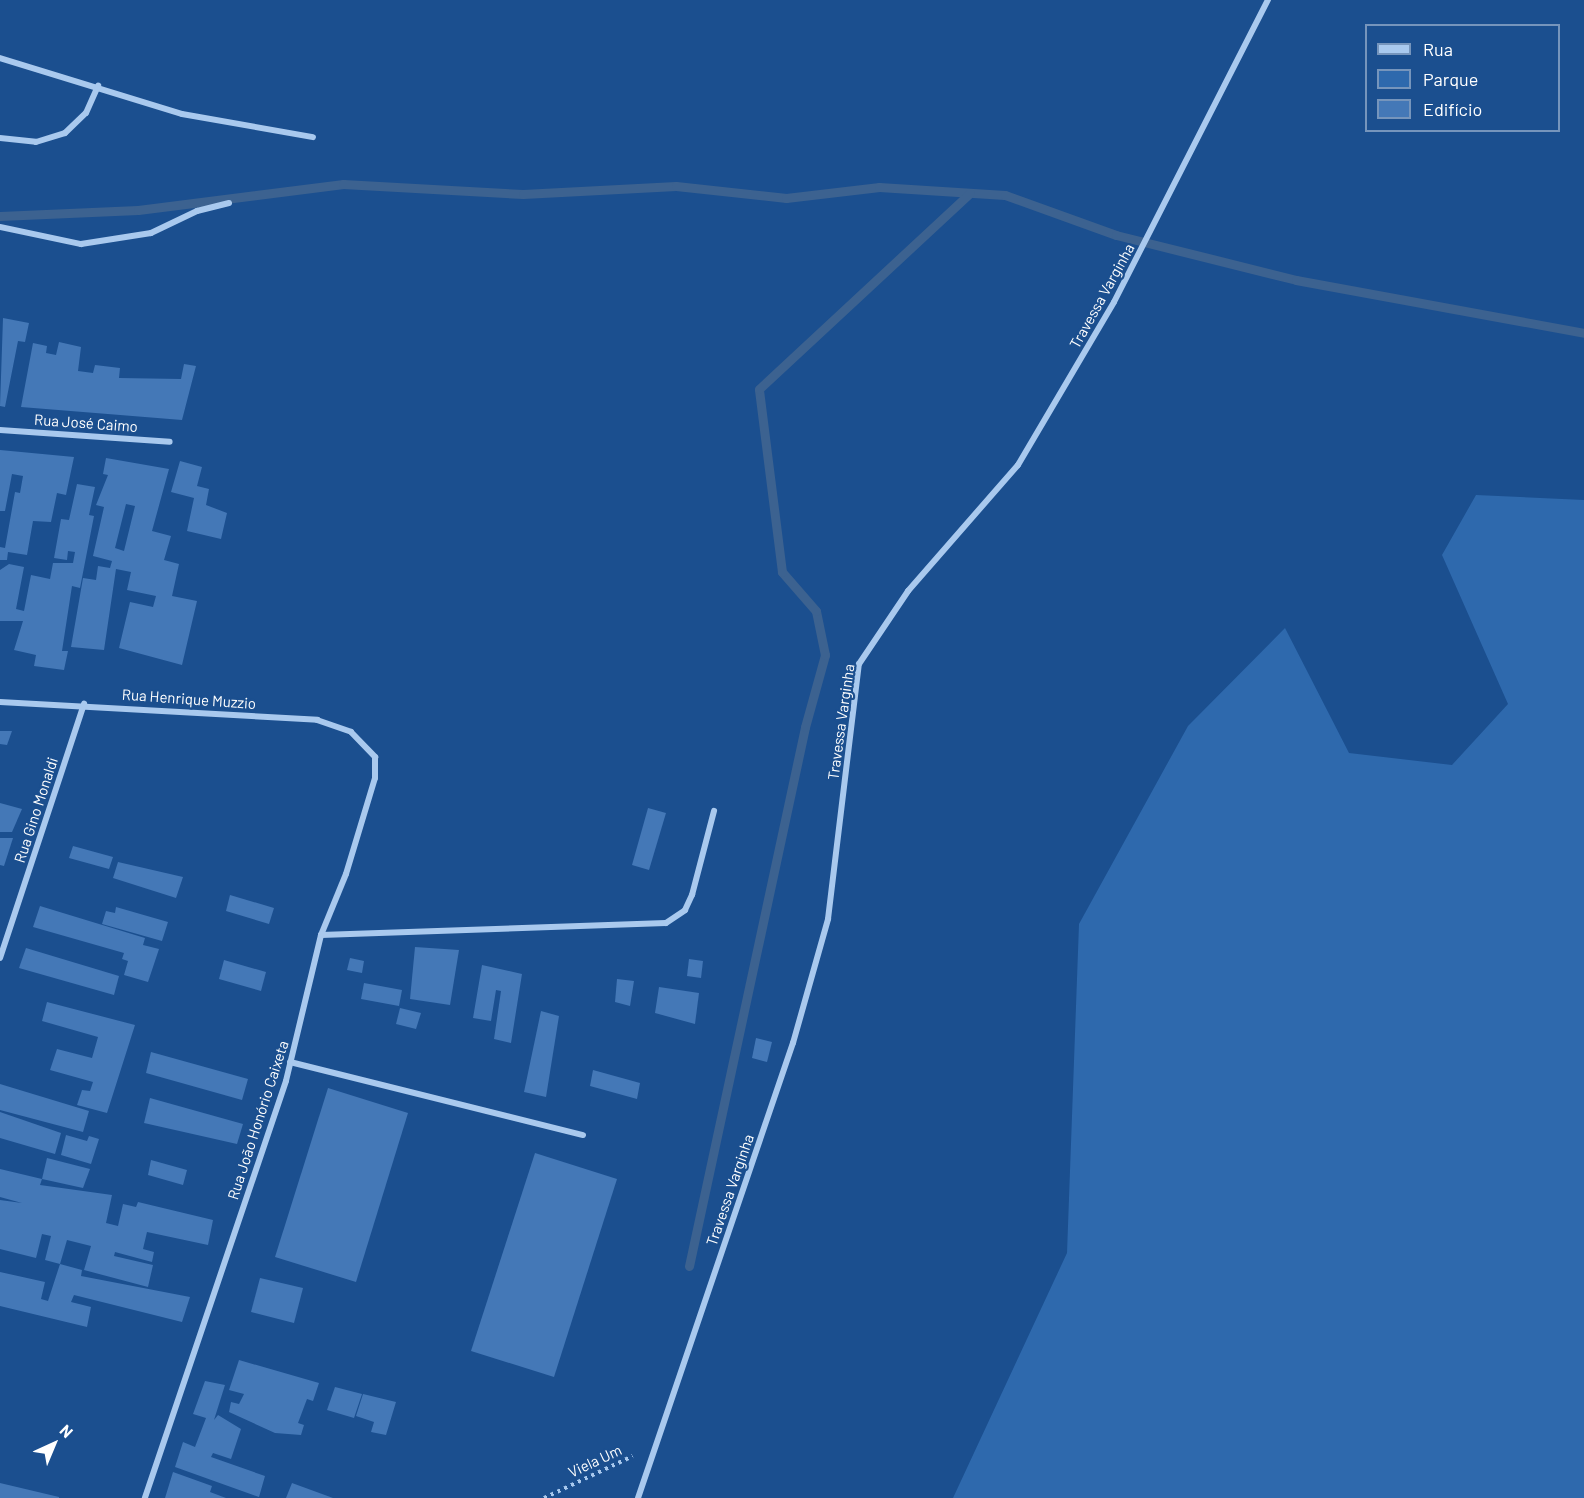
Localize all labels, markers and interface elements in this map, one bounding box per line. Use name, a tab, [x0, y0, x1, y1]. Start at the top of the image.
legend	[1365, 24, 1560, 132]
text: Rua	[1423, 38, 1453, 60]
text: Parque	[1423, 68, 1478, 90]
text: Edifício	[1423, 98, 1482, 120]
street label: Travessa Varginha	[1066, 240, 1138, 352]
street label: Rua José Caimo	[34, 410, 138, 436]
street label: Travessa Varginha	[824, 663, 858, 781]
street label: Rua Henrique Muzzio	[121, 685, 257, 713]
street label: Rua Gino Monaldi	[10, 755, 62, 865]
street label: Rua João Honório Caixeta	[224, 1038, 292, 1202]
street label: Travessa Varginha	[702, 1132, 758, 1248]
north arrow	[24, 1414, 84, 1474]
text: N	[56, 1420, 77, 1441]
street label: Viela Um	[565, 1441, 625, 1481]

